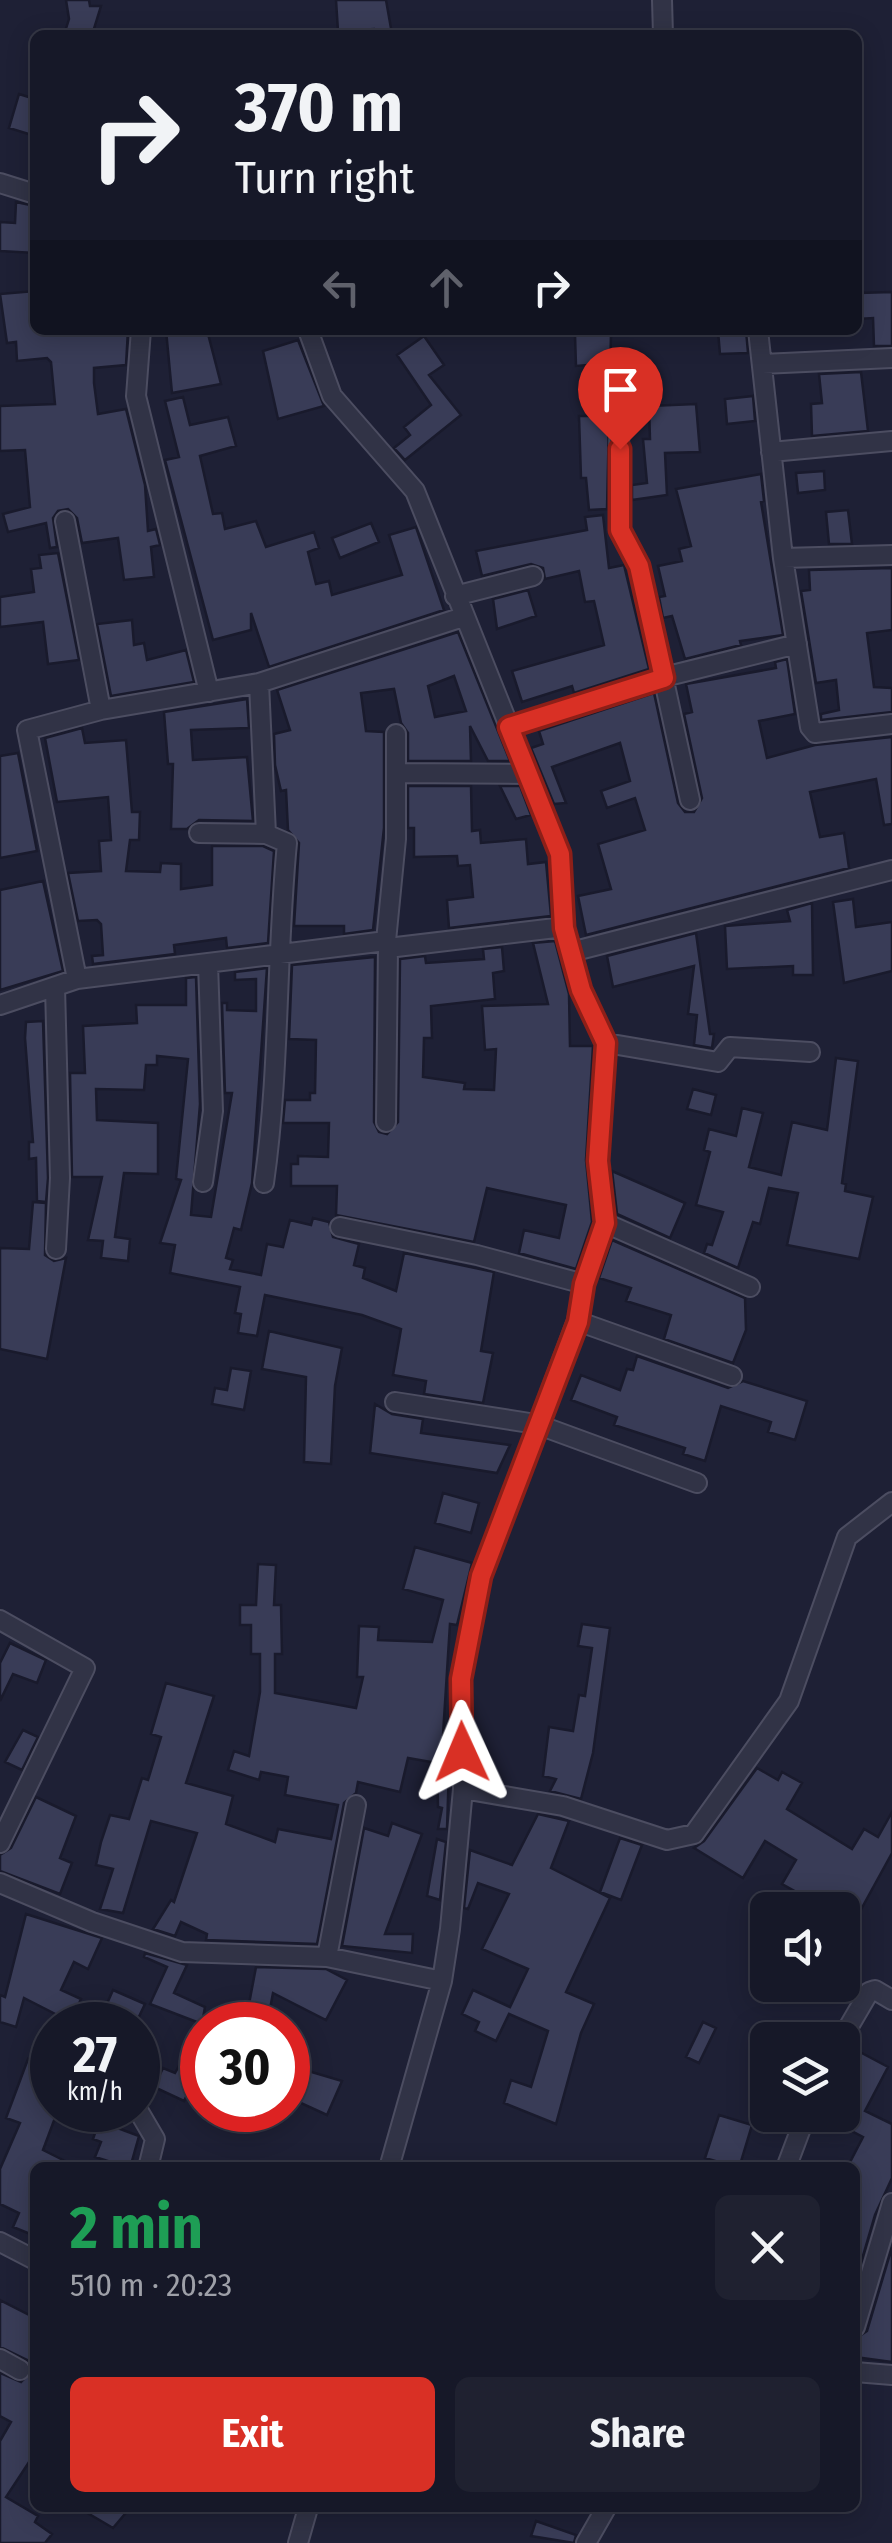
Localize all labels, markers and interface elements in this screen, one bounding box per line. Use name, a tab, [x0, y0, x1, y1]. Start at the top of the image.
text: 370 m	[235, 66, 403, 150]
icon: right	[70, 70, 200, 200]
text: Turn right	[235, 151, 414, 205]
icon: left	[314, 260, 369, 315]
icon: ahead	[419, 260, 474, 315]
icon: right	[524, 260, 579, 315]
pin	[578, 347, 663, 450]
icon: arrive	[593, 362, 648, 417]
position arrow	[410, 1700, 514, 1804]
map controls	[750, 1892, 860, 2132]
button: sound	[750, 1892, 860, 2002]
speed limit sign: 30	[180, 2002, 310, 2132]
button: layers	[750, 2022, 860, 2132]
text: 27	[73, 2025, 117, 2085]
text: km/h	[67, 2077, 123, 2107]
text: 2 min	[70, 2192, 203, 2264]
button: close	[715, 2195, 820, 2300]
text: 510 m · 20:23	[70, 2266, 232, 2304]
button: Exit	[70, 2377, 435, 2492]
button: Share	[455, 2377, 820, 2492]

